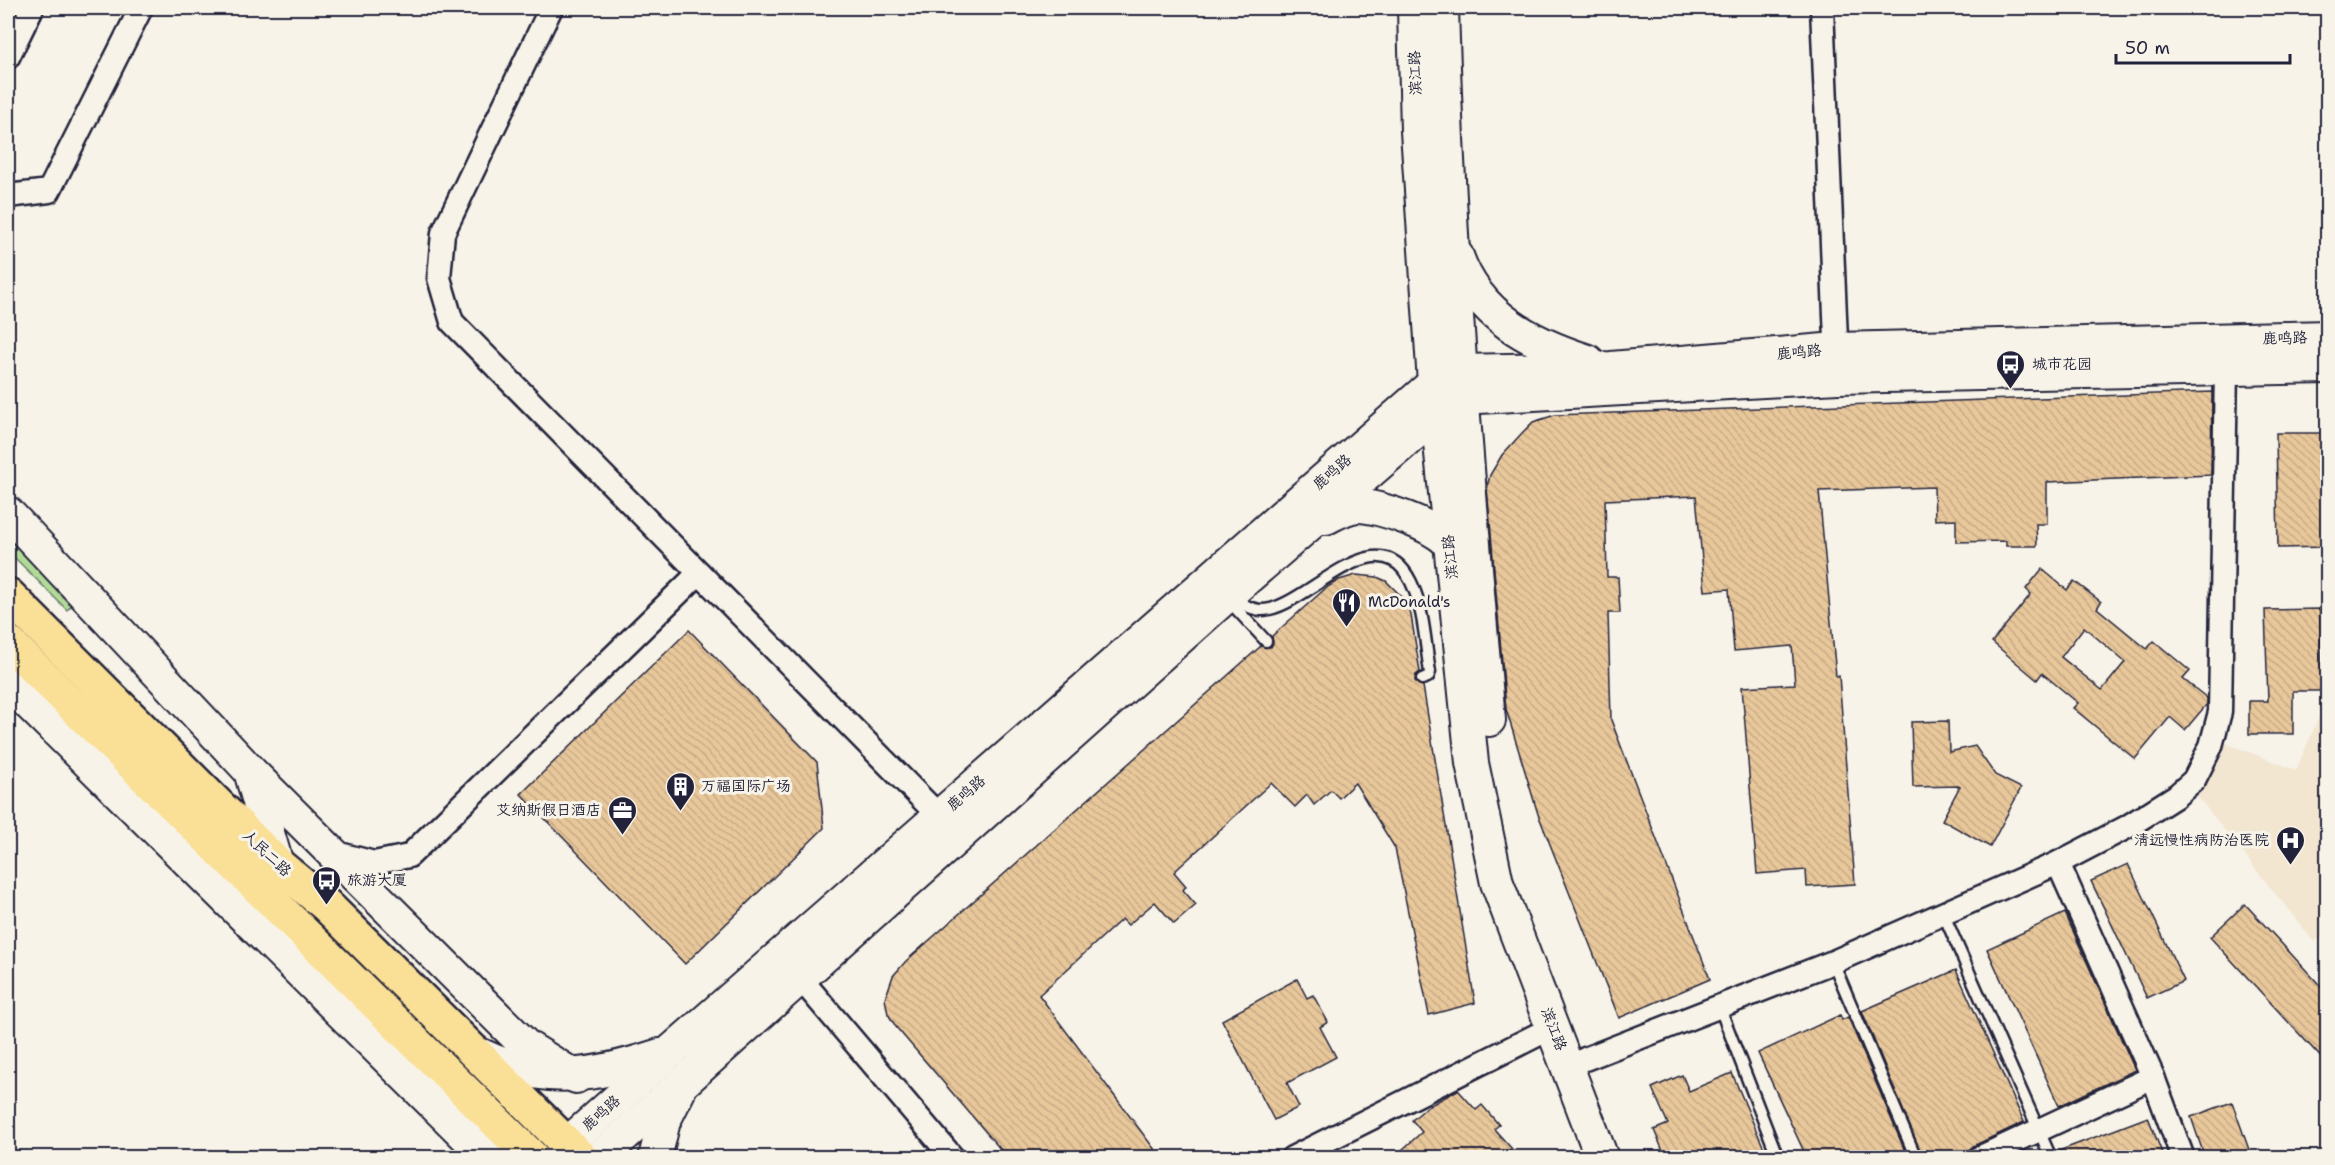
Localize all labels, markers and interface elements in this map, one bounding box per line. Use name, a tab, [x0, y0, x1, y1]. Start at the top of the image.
scale bar	[2116, 27, 2290, 65]
text: 50 m	[2125, 36, 2170, 60]
street label: 滨江路	[1404, 50, 1426, 96]
street label: 鹿鸣路	[2262, 328, 2308, 348]
street label: 鹿鸣路	[1776, 340, 1822, 364]
bus stop icon: 城市花园	[1995, 348, 2027, 390]
place label: 城市花园	[2032, 354, 2092, 374]
street label: 鹿鸣路	[1308, 450, 1356, 494]
street label: 滨江路	[1438, 534, 1462, 580]
restaurant icon: McDonald's	[1331, 586, 1363, 628]
place label: McDonald's	[1368, 592, 1450, 612]
building icon: 万福国际广场	[664, 770, 696, 812]
street label: 鹿鸣路	[942, 771, 990, 815]
place label: 万福国际广场	[701, 776, 791, 796]
office icon: 艾纳斯假日酒店	[606, 794, 638, 836]
place label: 艾纳斯假日酒店	[496, 800, 601, 820]
hospital icon: 清远慢性病防治医院	[2274, 824, 2306, 866]
street label: 人民二路	[238, 825, 296, 881]
place label: 清远慢性病防治医院	[2134, 830, 2269, 850]
bus stop icon: 旅游大厦	[310, 864, 342, 906]
place label: 旅游大厦	[347, 870, 407, 890]
street label: 滨江路	[1537, 1004, 1571, 1054]
street label: 鹿鸣路	[578, 1091, 624, 1135]

